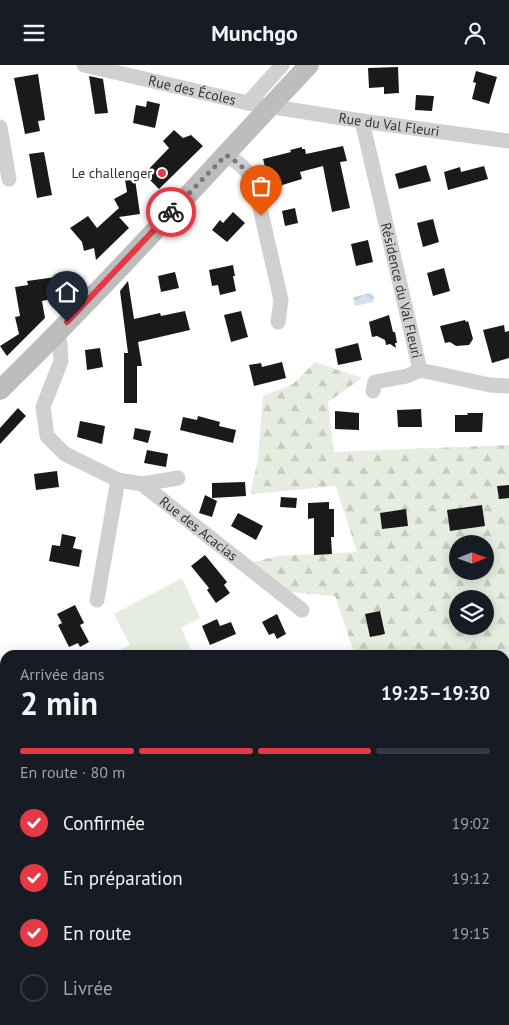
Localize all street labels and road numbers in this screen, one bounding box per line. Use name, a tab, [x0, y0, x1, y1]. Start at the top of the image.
street label: Rue des Écoles	[147, 71, 238, 109]
street label: Rue du Val Fleuri	[337, 108, 441, 140]
street label: Résidence du Val Fleuri	[377, 221, 426, 360]
street label: Rue des Acacias	[156, 492, 241, 565]

